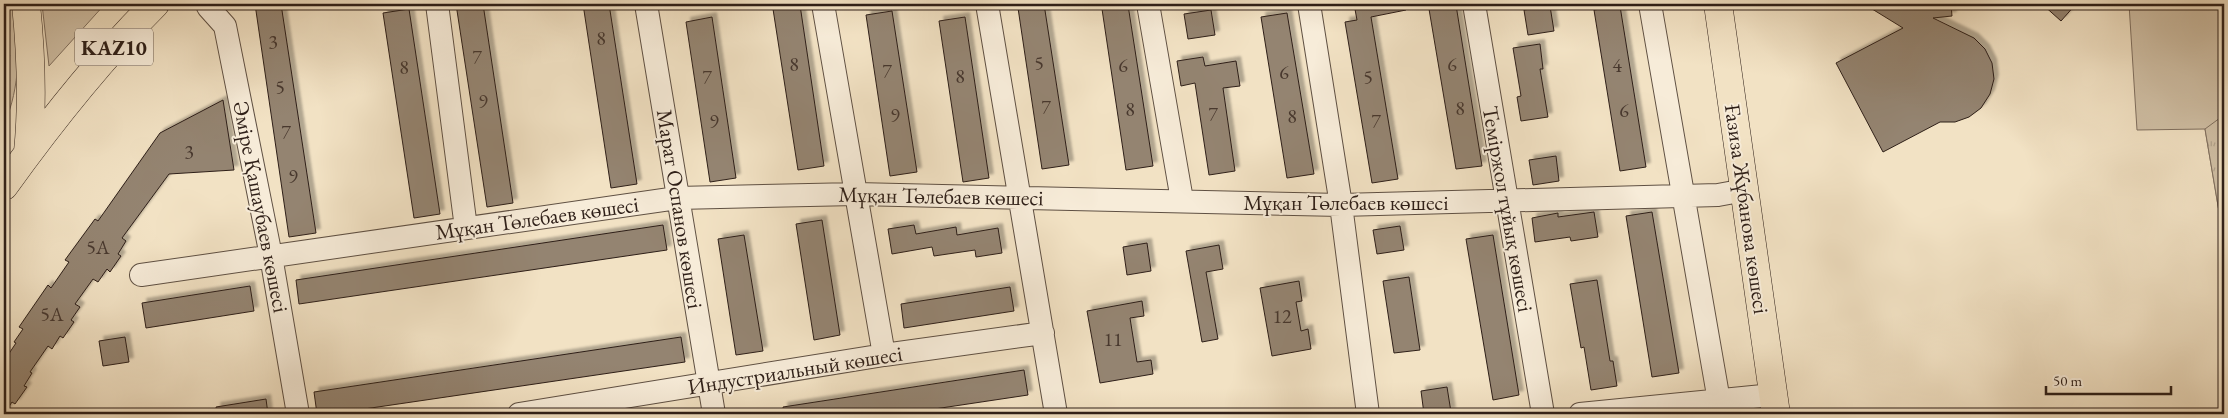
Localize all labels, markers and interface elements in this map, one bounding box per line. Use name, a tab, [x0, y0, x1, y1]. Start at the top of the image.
house number: 8	[596, 25, 606, 51]
road number: KAZ10	[75, 28, 153, 66]
house number: 3	[268, 29, 278, 55]
house number: 7	[472, 44, 482, 70]
house number: 5	[1034, 50, 1044, 76]
house number: 8	[789, 51, 799, 77]
house number: 6	[1447, 51, 1457, 77]
house number: 6	[1118, 52, 1128, 78]
house number: 4	[1612, 52, 1622, 78]
house number: 8	[399, 54, 409, 80]
house number: 7	[882, 58, 892, 84]
house number: 6	[1279, 59, 1289, 85]
house number: 8	[955, 63, 965, 89]
house number: 7	[702, 64, 712, 90]
house number: 5	[1363, 64, 1373, 90]
house number: 5	[275, 74, 285, 100]
house number: 9	[478, 88, 488, 114]
house number: 7	[1041, 94, 1051, 120]
house number: 8	[1455, 95, 1465, 121]
house number: 8	[1125, 96, 1135, 122]
house number: 6	[1619, 97, 1629, 123]
street label: Әміре Қашаубаев көшесі	[226, 99, 296, 315]
house number: 7	[1208, 101, 1218, 127]
house number: 9	[890, 102, 900, 128]
street label: Ғазиза Жұбанова көшесі	[1718, 102, 1776, 316]
house number: 8	[1287, 103, 1297, 129]
street label: Теміржол тұйық көшесі	[1476, 104, 1540, 314]
street label: Марат Оспанов көшесі	[650, 107, 710, 311]
house number: 9	[709, 108, 719, 134]
house number: 7	[1371, 108, 1381, 134]
house number: 7	[281, 119, 291, 145]
house number: 3	[184, 139, 194, 165]
house number: 9	[288, 163, 298, 189]
street label: Мұқан Төлебаев көшесі	[838, 180, 1044, 212]
street label: Мұқан Төлебаев көшесі	[1243, 188, 1449, 217]
street label: Мұқан Төлебаев көшесі	[433, 189, 641, 247]
house number: 5А	[86, 234, 110, 260]
house number: 5А	[40, 301, 64, 327]
house number: 12	[1272, 303, 1292, 329]
house number: 11	[1103, 326, 1123, 352]
street label: Индустриальный көшесі	[686, 339, 904, 401]
scale bar	[2046, 363, 2170, 395]
text: 50 m	[2053, 371, 2082, 390]

